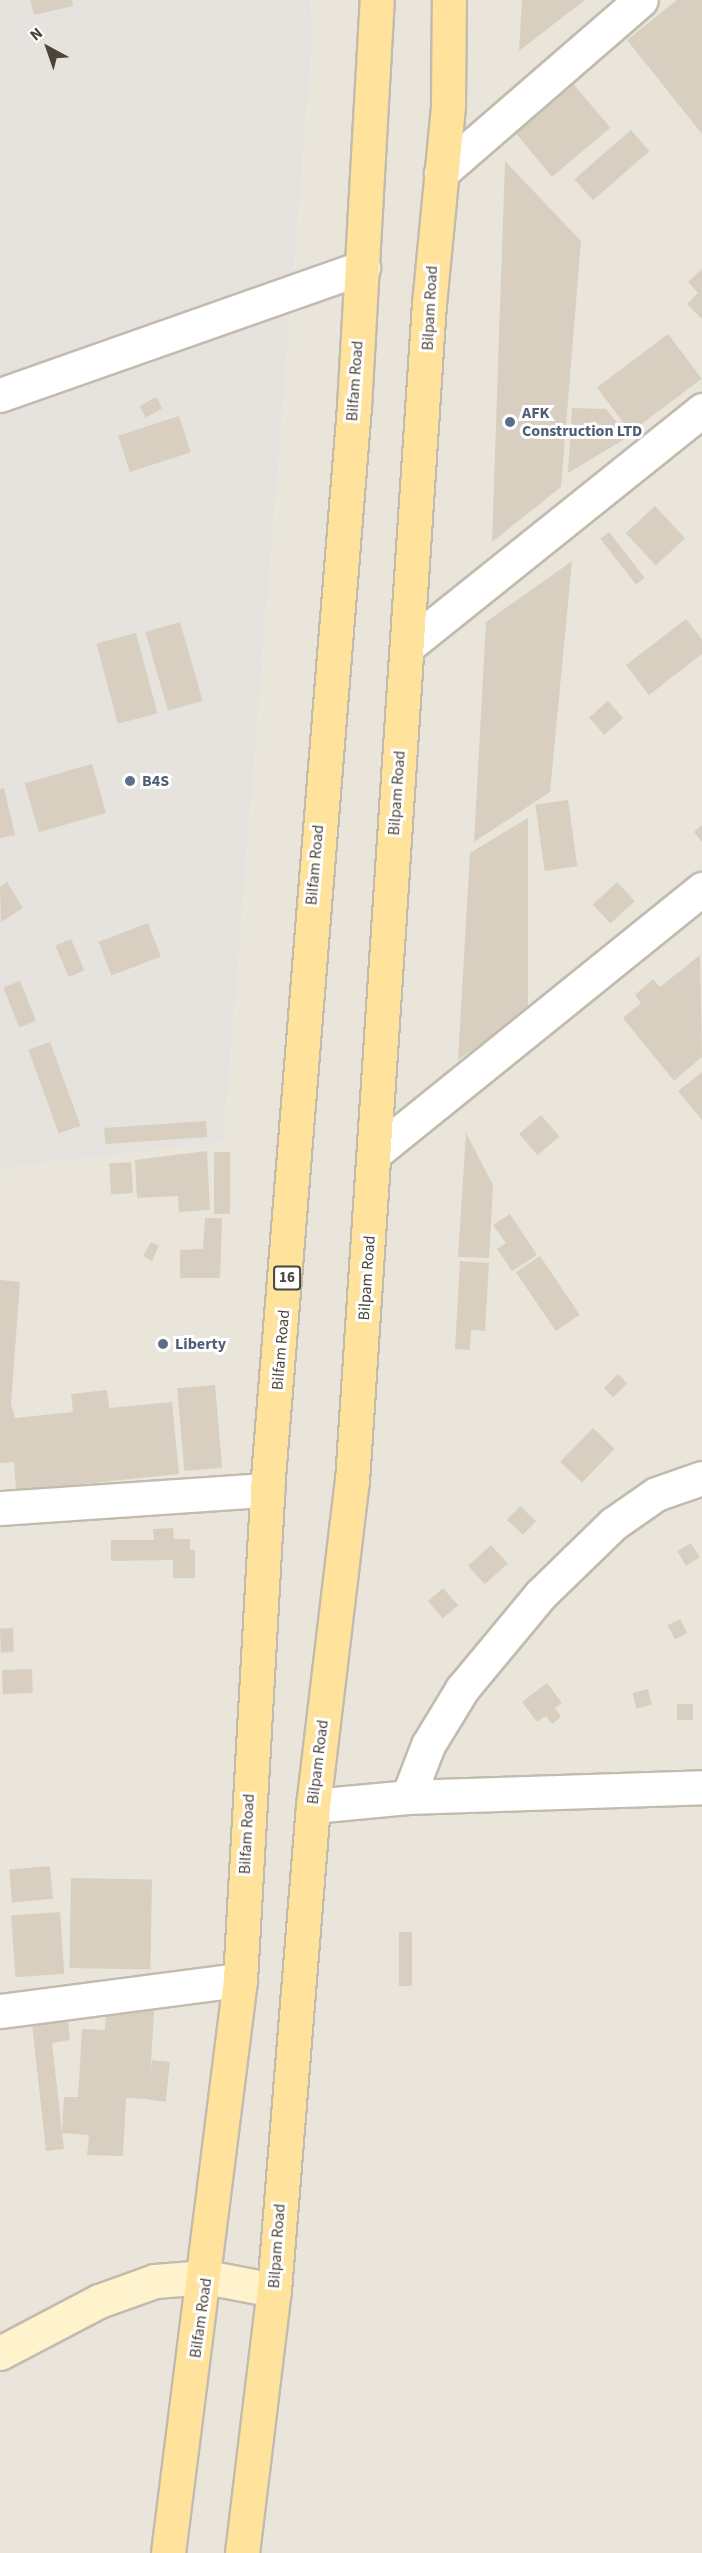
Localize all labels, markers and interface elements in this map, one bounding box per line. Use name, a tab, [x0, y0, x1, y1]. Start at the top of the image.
north arrow	[18, 18, 78, 78]
text: N	[25, 22, 48, 46]
street label: Bilpam Road	[418, 265, 442, 351]
street label: Bilfam Road	[343, 340, 367, 422]
place label: AFK Construction LTD	[522, 403, 642, 441]
marker: AFK Construction LTD	[503, 415, 517, 429]
street label: Bilpam Road	[384, 750, 410, 836]
place label: B4S	[142, 771, 169, 791]
marker: B4S	[123, 774, 137, 788]
street label: Bilfam Road	[302, 824, 328, 906]
street label: Bilpam Road	[354, 1235, 380, 1321]
road number: 16	[272, 1266, 302, 1290]
street label: Bilfam Road	[268, 1309, 294, 1391]
place label: Liberty	[175, 1334, 226, 1354]
marker: Liberty	[156, 1337, 170, 1351]
street label: Bilpam Road	[303, 1719, 333, 1805]
street label: Bilfam Road	[235, 1793, 259, 1875]
street label: Bilpam Road	[264, 2203, 290, 2289]
street label: Bilfam Road	[186, 2277, 216, 2359]

